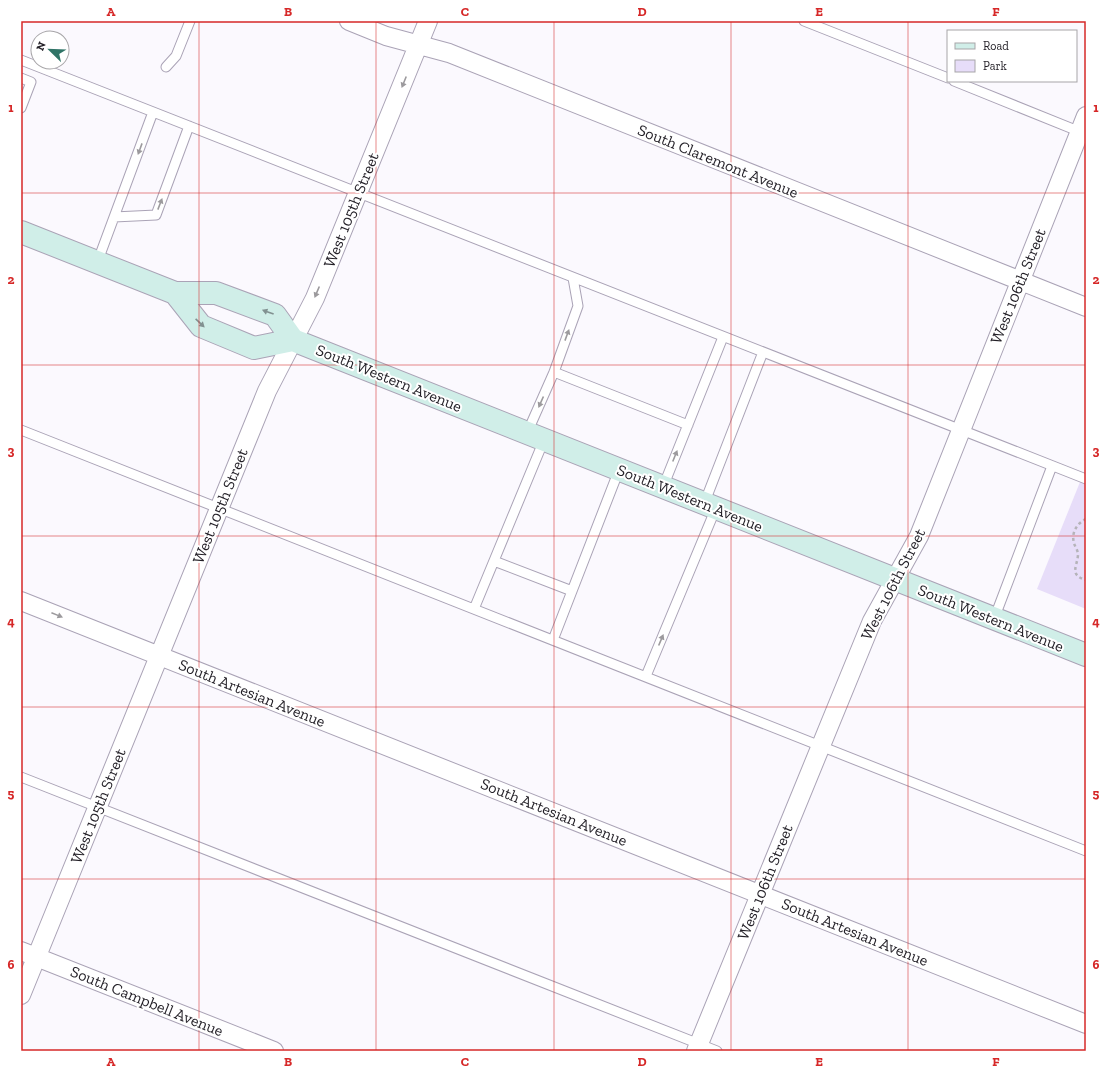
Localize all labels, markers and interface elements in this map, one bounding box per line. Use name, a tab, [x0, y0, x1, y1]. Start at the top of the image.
text: A	[107, 4, 116, 19]
text: B	[284, 4, 292, 19]
text: C	[461, 4, 469, 19]
text: D	[637, 4, 647, 19]
text: E	[815, 4, 823, 19]
text: F	[992, 4, 1000, 19]
north arrow	[30, 30, 70, 70]
legend	[947, 30, 1077, 82]
text: N	[34, 39, 49, 53]
text: Road	[983, 39, 1009, 53]
text: Park	[983, 59, 1008, 73]
one-way arrow	[400, 76, 406, 88]
text: 1	[8, 100, 14, 115]
text: 1	[1093, 100, 1099, 115]
street label: South Claremont Avenue	[635, 120, 801, 202]
one-way arrow	[136, 143, 142, 155]
street label: West 105th Street	[319, 150, 383, 270]
one-way arrow	[157, 198, 163, 210]
street label: West 106th Street	[986, 226, 1050, 346]
text: 2	[8, 272, 15, 287]
text: 2	[1093, 272, 1100, 287]
one-way arrow	[314, 287, 320, 298]
one-way arrow	[262, 309, 274, 315]
one-way arrow	[195, 319, 205, 328]
one-way arrow	[565, 329, 571, 341]
street label: South Western Avenue	[313, 340, 465, 416]
one-way arrow	[537, 397, 543, 409]
text: 3	[8, 443, 15, 458]
text: 3	[1093, 443, 1100, 458]
street label: West 105th Street	[188, 446, 252, 566]
one-way arrow	[672, 451, 678, 462]
street label: South Western Avenue	[614, 460, 766, 536]
street label: West 106th Street	[857, 525, 929, 643]
street label: South Western Avenue	[915, 580, 1067, 656]
one-way arrow	[52, 613, 64, 619]
text: 4	[7, 614, 15, 629]
text: 4	[1092, 614, 1100, 629]
one-way arrow	[658, 635, 664, 646]
street label: South Artesian Avenue	[176, 655, 328, 731]
street label: West 105th Street	[66, 746, 130, 866]
street label: South Artesian Avenue	[478, 774, 630, 850]
text: 5	[8, 786, 15, 801]
text: 5	[1093, 786, 1100, 801]
street label: West 106th Street	[733, 822, 797, 942]
street label: South Artesian Avenue	[779, 894, 931, 970]
text: 6	[8, 957, 15, 972]
text: 6	[1093, 957, 1100, 972]
street label: South Campbell Avenue	[68, 962, 226, 1040]
text: A	[107, 1054, 116, 1069]
text: B	[284, 1054, 292, 1069]
text: C	[461, 1054, 469, 1069]
text: D	[637, 1054, 647, 1069]
text: E	[815, 1054, 823, 1069]
text: F	[992, 1054, 1000, 1069]

